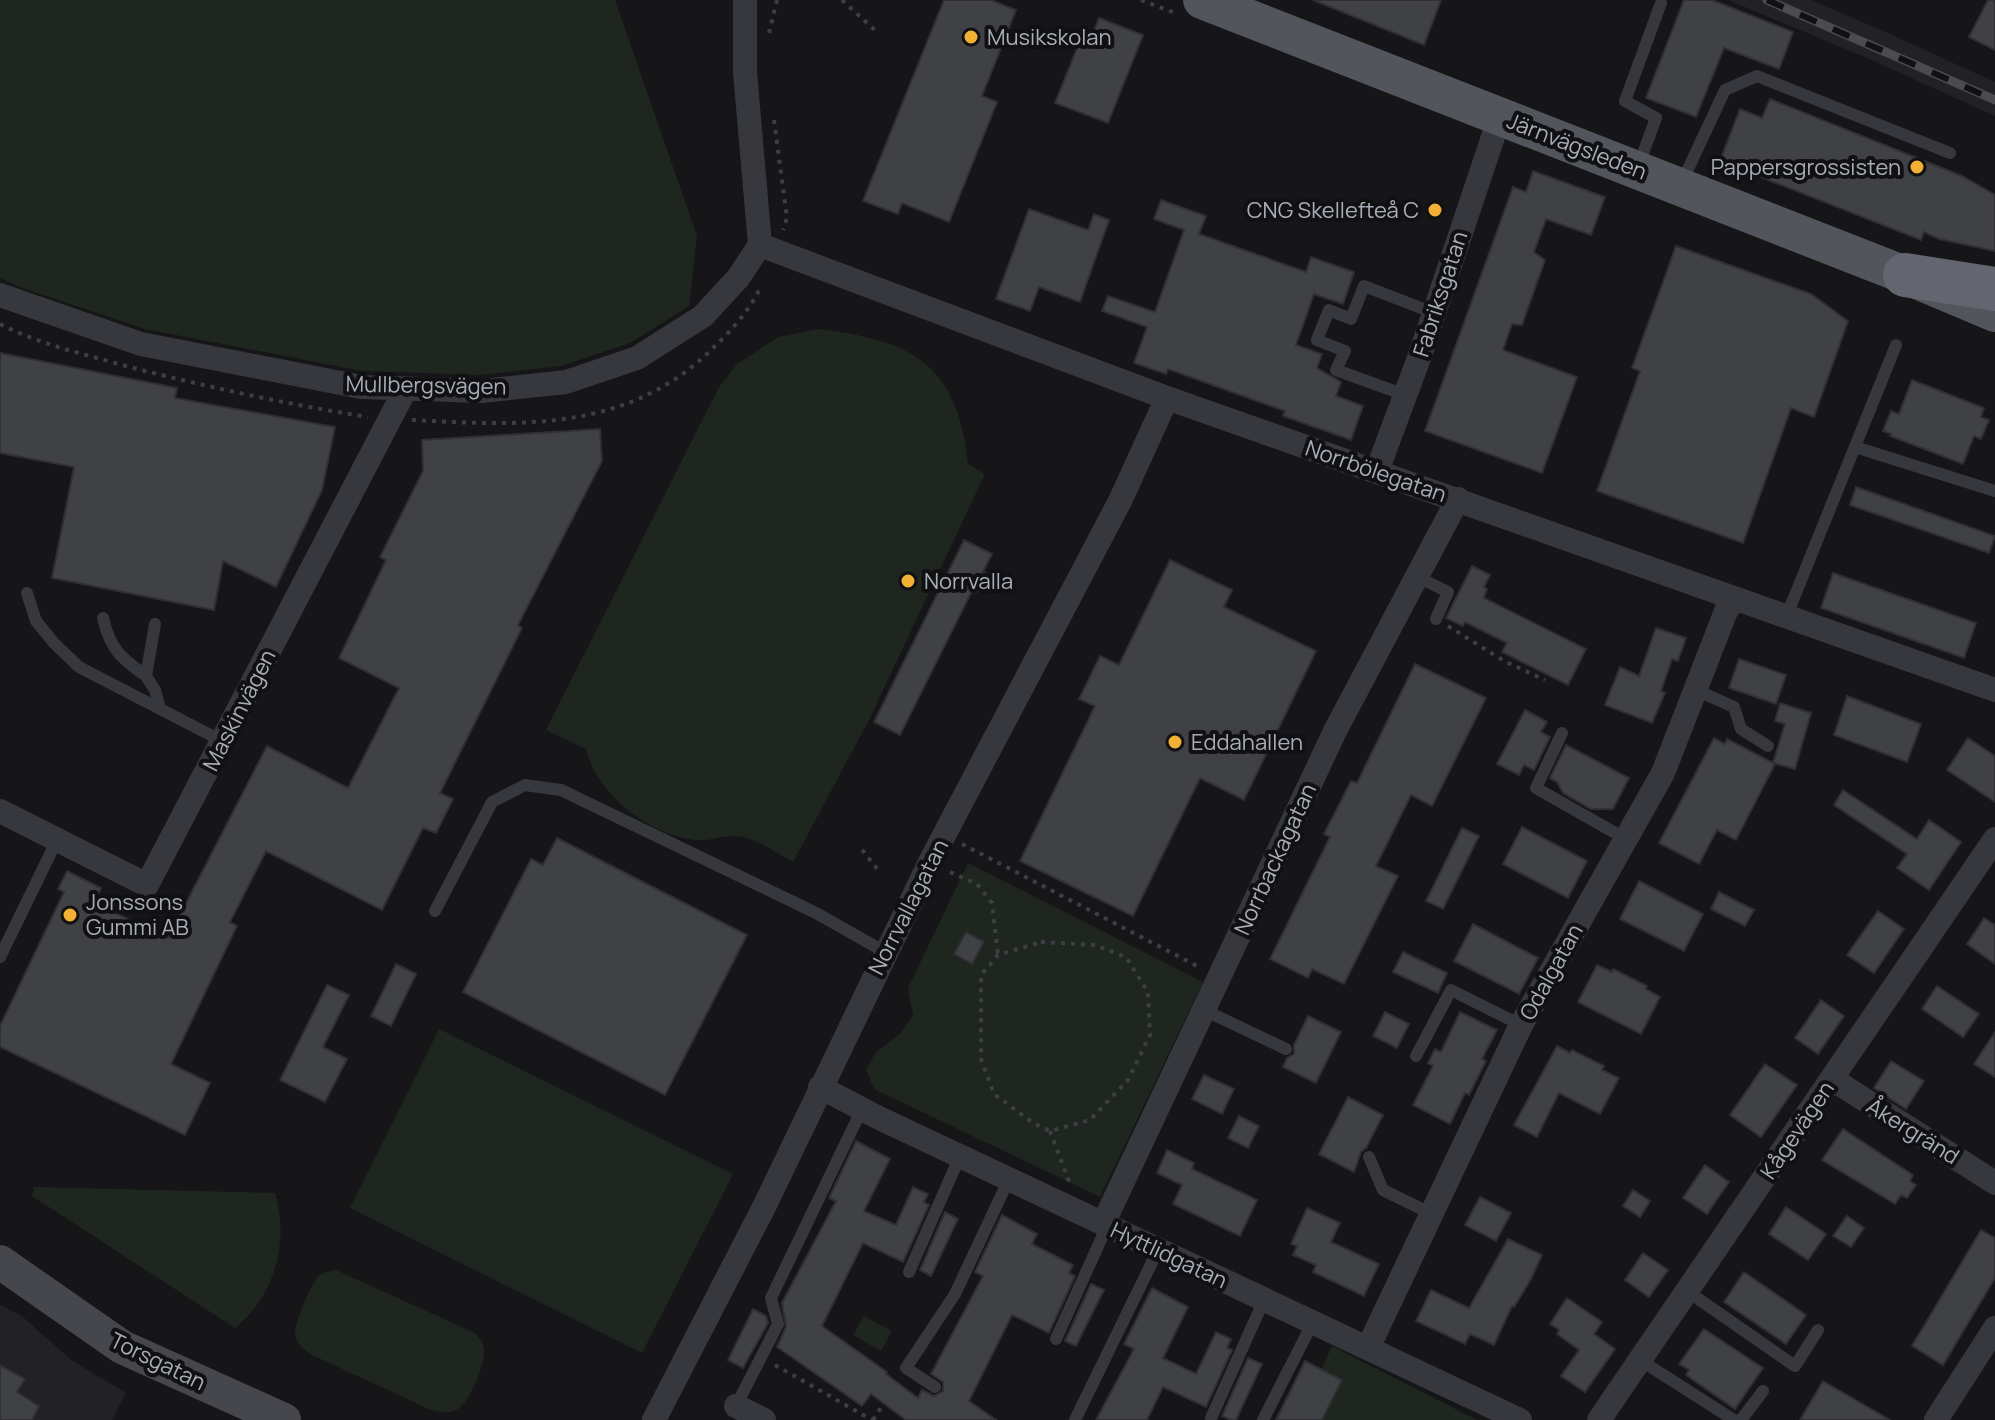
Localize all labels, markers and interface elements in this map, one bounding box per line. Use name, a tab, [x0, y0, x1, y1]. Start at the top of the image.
place label: Musikskolan	[987, 22, 1112, 52]
marker: Musikskolan	[962, 28, 980, 46]
street label: Järnvägsleden	[1503, 106, 1651, 186]
place label: Pappersgrossisten	[1711, 152, 1901, 182]
marker: Pappersgrossisten	[1908, 158, 1926, 176]
place label: CNG Skellefteå C	[1247, 195, 1419, 225]
marker: CNG Skellefteå C	[1426, 201, 1444, 219]
street label: Fabriksgatan	[1406, 227, 1474, 361]
street label: Mullbergsvägen	[345, 369, 507, 401]
street label: Norrbölegatan	[1301, 433, 1451, 509]
place label: Norrvalla	[924, 566, 1013, 596]
marker: Norrvalla	[899, 572, 917, 590]
street label: Maskinvägen	[196, 644, 282, 776]
place label: Eddahallen	[1191, 727, 1303, 757]
marker: Eddahallen	[1166, 733, 1184, 751]
street label: Norrbackagatan	[1227, 778, 1323, 940]
street label: Norrvallagatan	[861, 834, 955, 980]
place label: Jonssons Gummi AB	[86, 887, 189, 942]
marker: Jonssons Gummi AB	[61, 906, 79, 924]
street label: Odalgatan	[1512, 919, 1590, 1025]
street label: Kågevägen	[1753, 1075, 1841, 1185]
street label: Åkergränd	[1861, 1091, 1965, 1171]
street label: Hyttlidgatan	[1106, 1215, 1232, 1295]
street label: Torsgatan	[105, 1325, 211, 1397]

